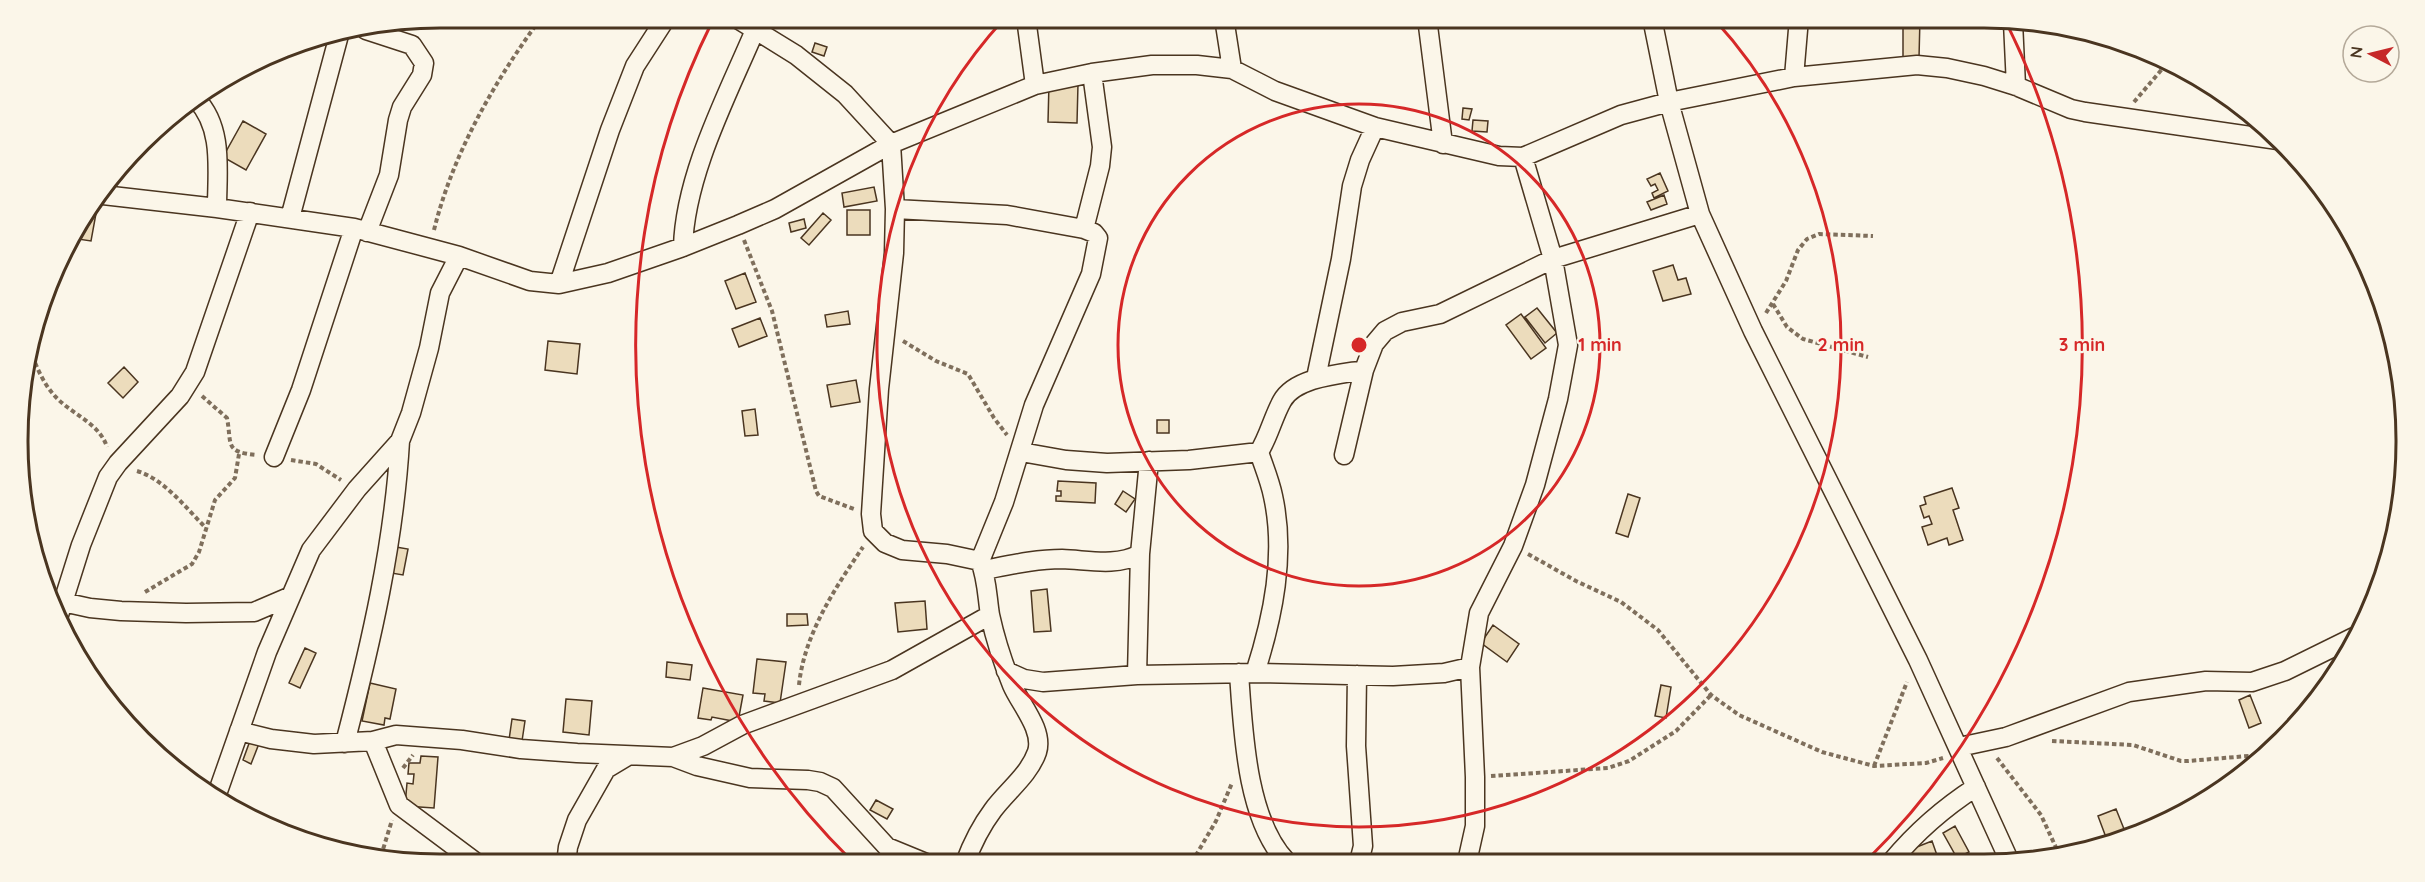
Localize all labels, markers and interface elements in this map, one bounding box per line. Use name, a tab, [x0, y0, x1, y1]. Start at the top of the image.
north arrow	[2341, 24, 2401, 84]
text: N	[2345, 45, 2367, 59]
text: 1 min	[1578, 333, 1622, 356]
text: 2 min	[1818, 333, 1864, 356]
text: 3 min	[2059, 333, 2105, 356]
centre of rings	[1349, 335, 1369, 355]

